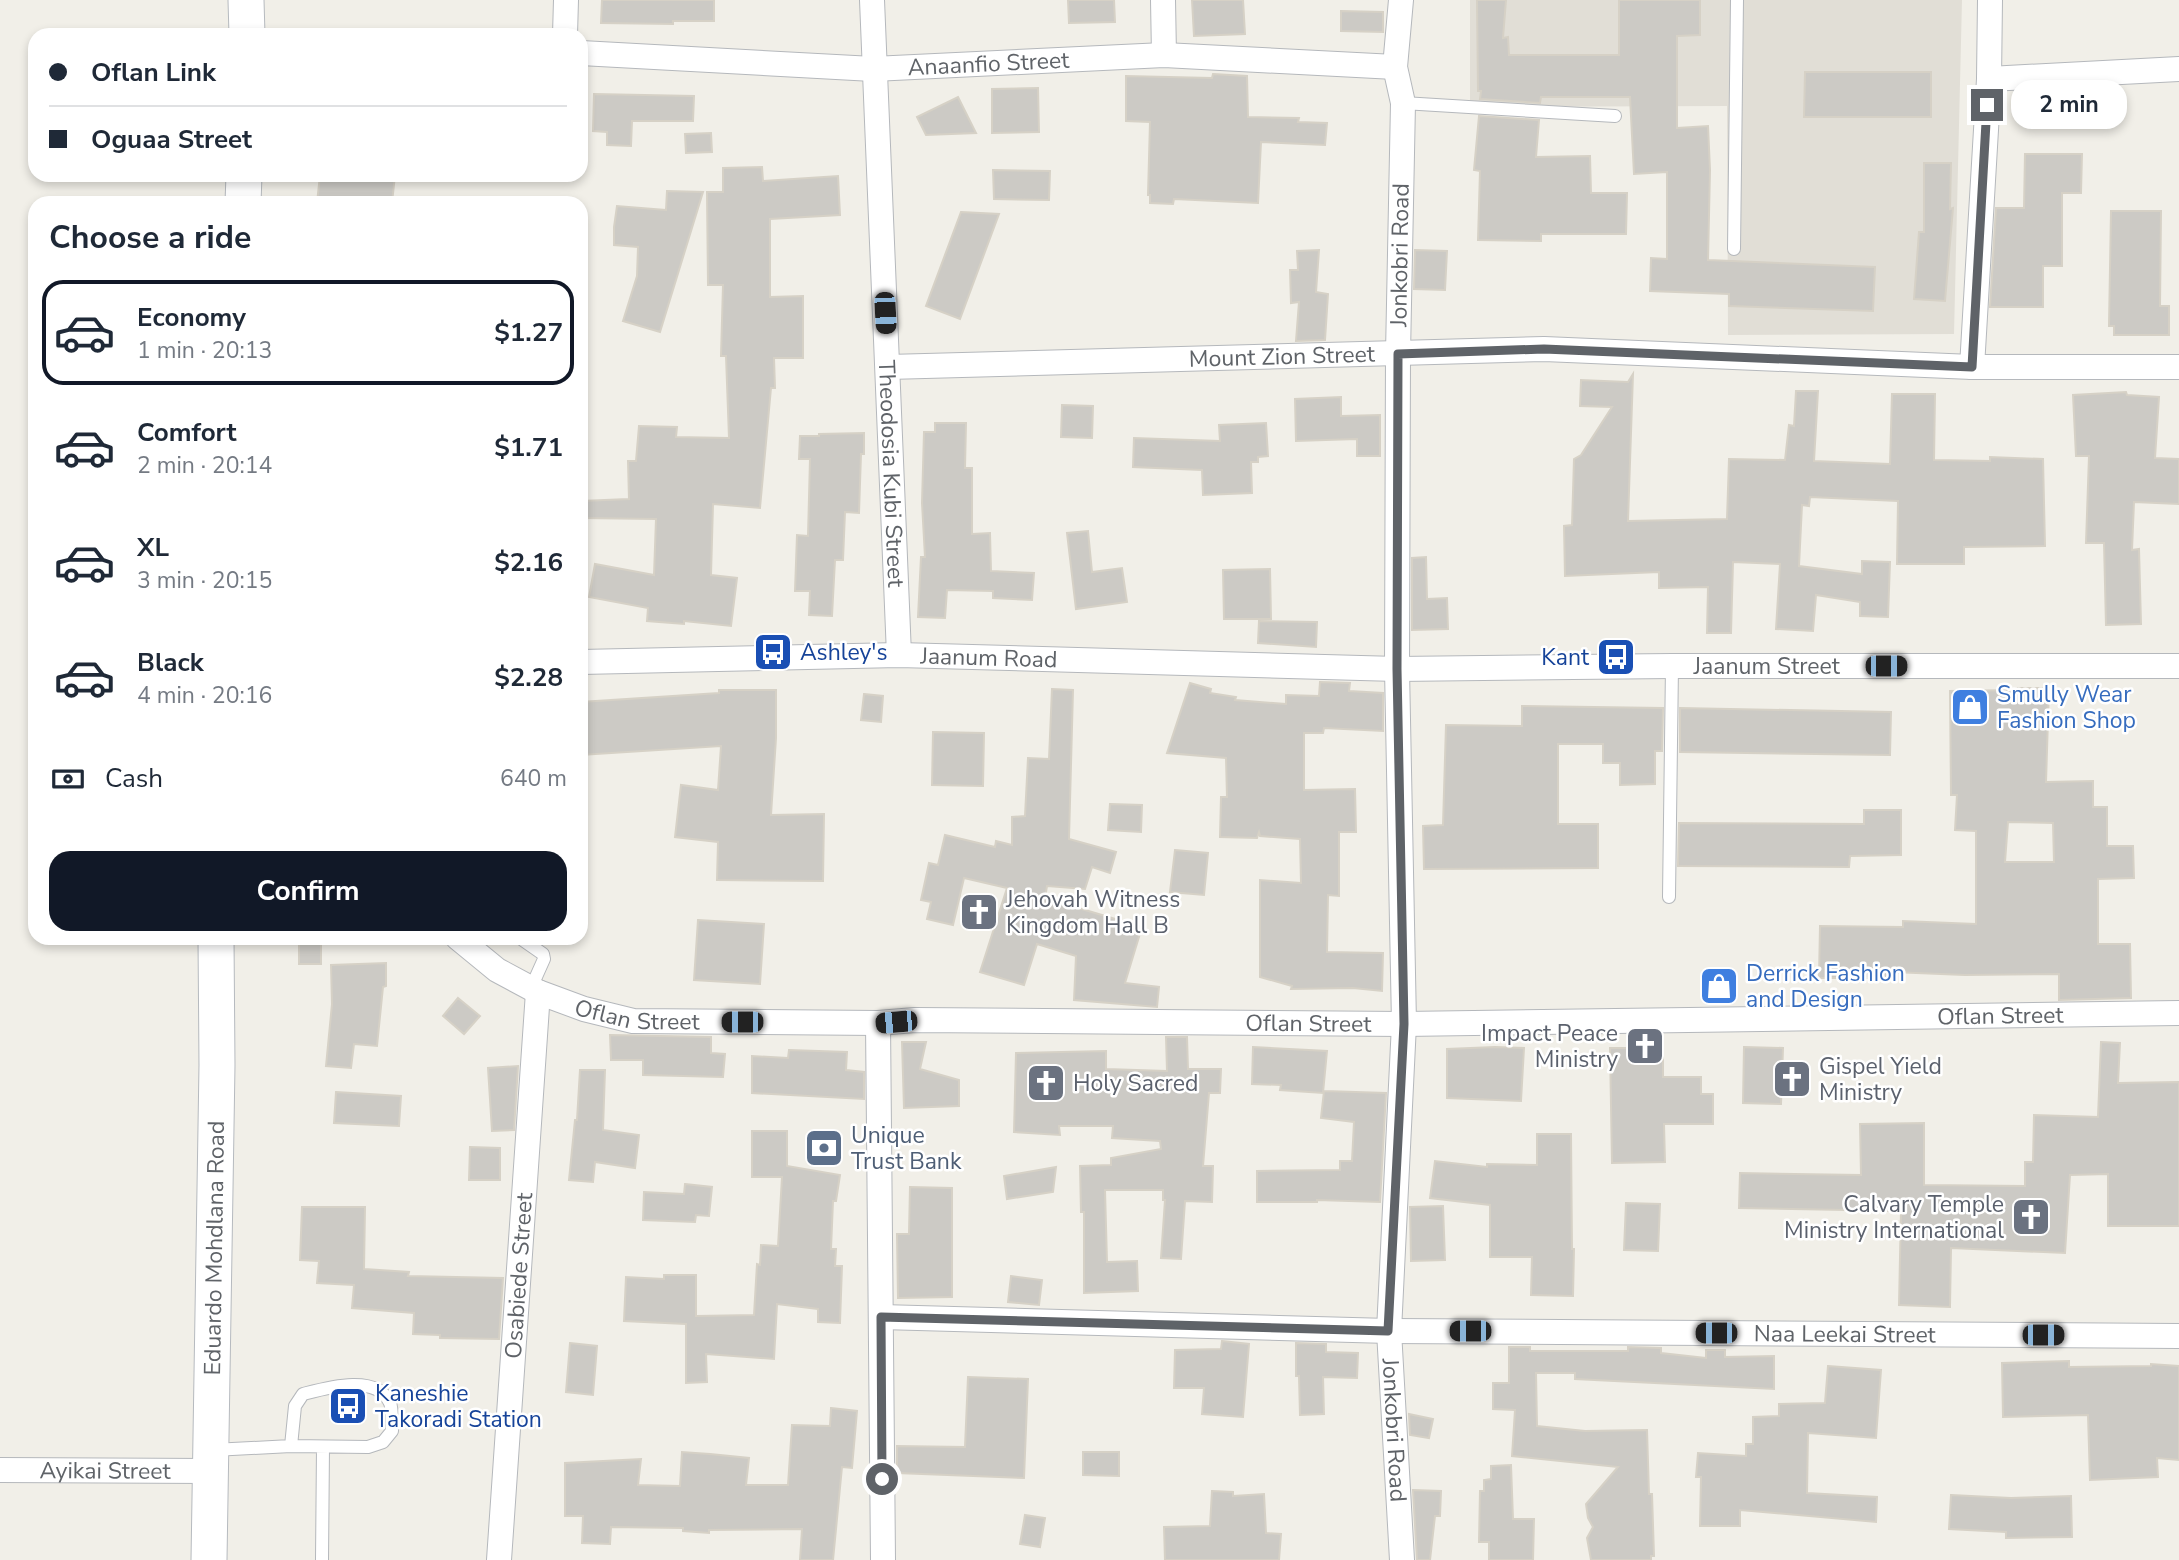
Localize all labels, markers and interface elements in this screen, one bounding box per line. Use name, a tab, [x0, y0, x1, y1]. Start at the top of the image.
street label: Anaanfio Street	[907, 44, 1071, 83]
text: Oflan Link	[91, 55, 216, 90]
callout: 2 min	[2011, 80, 2127, 130]
route end	[1971, 89, 2003, 121]
text: 2 min	[2039, 89, 2099, 120]
text: Oguaa Street	[91, 122, 252, 157]
street label: Jonkobri Road	[1383, 183, 1417, 328]
text: Choose a ride	[49, 216, 251, 259]
car	[874, 291, 897, 335]
text: Economy	[137, 300, 246, 335]
icon: car	[53, 301, 116, 364]
text: $1.27	[494, 315, 563, 350]
text: 1 min · 20:13	[137, 335, 272, 366]
street label: Mount Zion Street	[1188, 338, 1376, 374]
street label: Theodosia Kubi Street	[871, 359, 912, 589]
text: Comfort	[137, 415, 237, 450]
icon: car	[53, 416, 116, 479]
text: $1.71	[494, 430, 563, 465]
text: 2 min · 20:14	[137, 450, 272, 481]
text: XL	[137, 530, 169, 565]
icon: car	[53, 531, 116, 594]
text: $2.16	[494, 545, 563, 580]
text: 3 min · 20:15	[137, 565, 272, 596]
bus stop icon: Ashley's	[752, 631, 794, 673]
bus stop icon: Kant	[1595, 636, 1637, 678]
place label: Ashley's	[800, 637, 888, 668]
street label: Jaanum Road	[919, 640, 1058, 675]
place label: Kant	[1541, 642, 1590, 673]
text: Black	[137, 645, 204, 680]
icon: car	[53, 646, 116, 709]
street label: Jaanum Street	[1693, 651, 1841, 682]
car	[1866, 656, 1908, 677]
text: $2.28	[494, 660, 563, 695]
place label: Smully Wear Fashion Shop	[1997, 679, 2136, 736]
text: 4 min · 20:16	[137, 680, 272, 711]
shop icon: Smully Wear Fashion Shop	[1949, 686, 1991, 728]
icon: cash	[49, 760, 87, 798]
text: Cash	[105, 761, 163, 796]
text: 640 m	[500, 763, 567, 794]
button: Confirm	[49, 851, 567, 931]
place label: Jehovah Witness Kingdom Hall B	[1005, 884, 1180, 941]
church icon: Jehovah Witness Kingdom Hall B	[958, 891, 1000, 933]
place label: Derrick Fashion and Design	[1746, 958, 1905, 1015]
shop icon: Derrick Fashion and Design	[1698, 965, 1740, 1007]
street label: Oflan Street	[570, 991, 701, 1037]
street label: Oflan Street	[1937, 999, 2065, 1032]
street label: Oflan Street	[1245, 1007, 1373, 1039]
car	[875, 1010, 918, 1034]
car	[722, 1012, 764, 1033]
place label: Impact Peace Ministry	[1481, 1018, 1618, 1075]
church icon: Impact Peace Ministry	[1624, 1025, 1666, 1067]
place label: Gispel Yield Ministry	[1819, 1051, 1942, 1108]
church icon: Gispel Yield Ministry	[1771, 1058, 1813, 1100]
church icon: Holy Sacred	[1025, 1062, 1067, 1104]
place label: Holy Sacred	[1073, 1068, 1198, 1099]
street label: Eduardo Mohdlana Road	[196, 1120, 232, 1376]
place label: Unique Trust Bank	[851, 1120, 962, 1177]
bank icon: Unique Trust Bank	[803, 1127, 845, 1169]
place label: Calvary Temple Ministry International	[1784, 1189, 2004, 1246]
street label: Osabiede Street	[497, 1191, 540, 1360]
church icon: Calvary Temple Ministry International	[2010, 1196, 2052, 1238]
street label: Naa Leekai Street	[1754, 1318, 1937, 1350]
car	[1450, 1321, 1492, 1342]
car	[1696, 1323, 1738, 1344]
car	[2023, 1325, 2065, 1346]
street label: Jonkobri Road	[1375, 1357, 1414, 1503]
place label: Kaneshie Takoradi Station	[375, 1378, 542, 1435]
bus stop icon: Kaneshie Takoradi Station	[327, 1385, 369, 1427]
street label: Ayikai Street	[39, 1455, 172, 1486]
route start	[866, 1463, 898, 1495]

